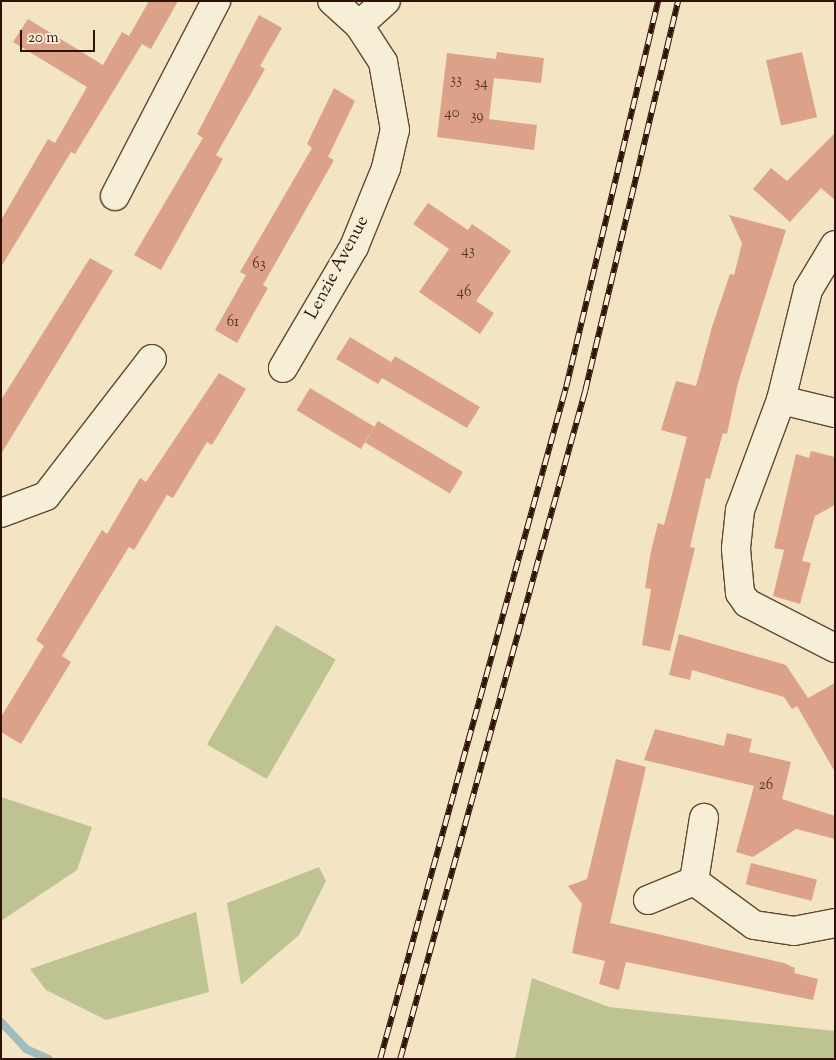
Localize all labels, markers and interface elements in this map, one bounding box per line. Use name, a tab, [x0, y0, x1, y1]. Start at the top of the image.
scale bar	[22, 20, 98, 52]
text: 20 m	[28, 28, 59, 49]
house number: 33	[450, 72, 462, 90]
house number: 34	[474, 75, 488, 93]
house number: 40	[444, 105, 460, 123]
house number: 39	[470, 108, 484, 126]
street label: Lenzie Avenue	[302, 213, 374, 323]
house number: 43	[461, 243, 475, 261]
house number: 63	[252, 256, 266, 274]
house number: 46	[457, 284, 471, 302]
house number: 61	[227, 314, 239, 332]
house number: 26	[759, 777, 773, 795]

